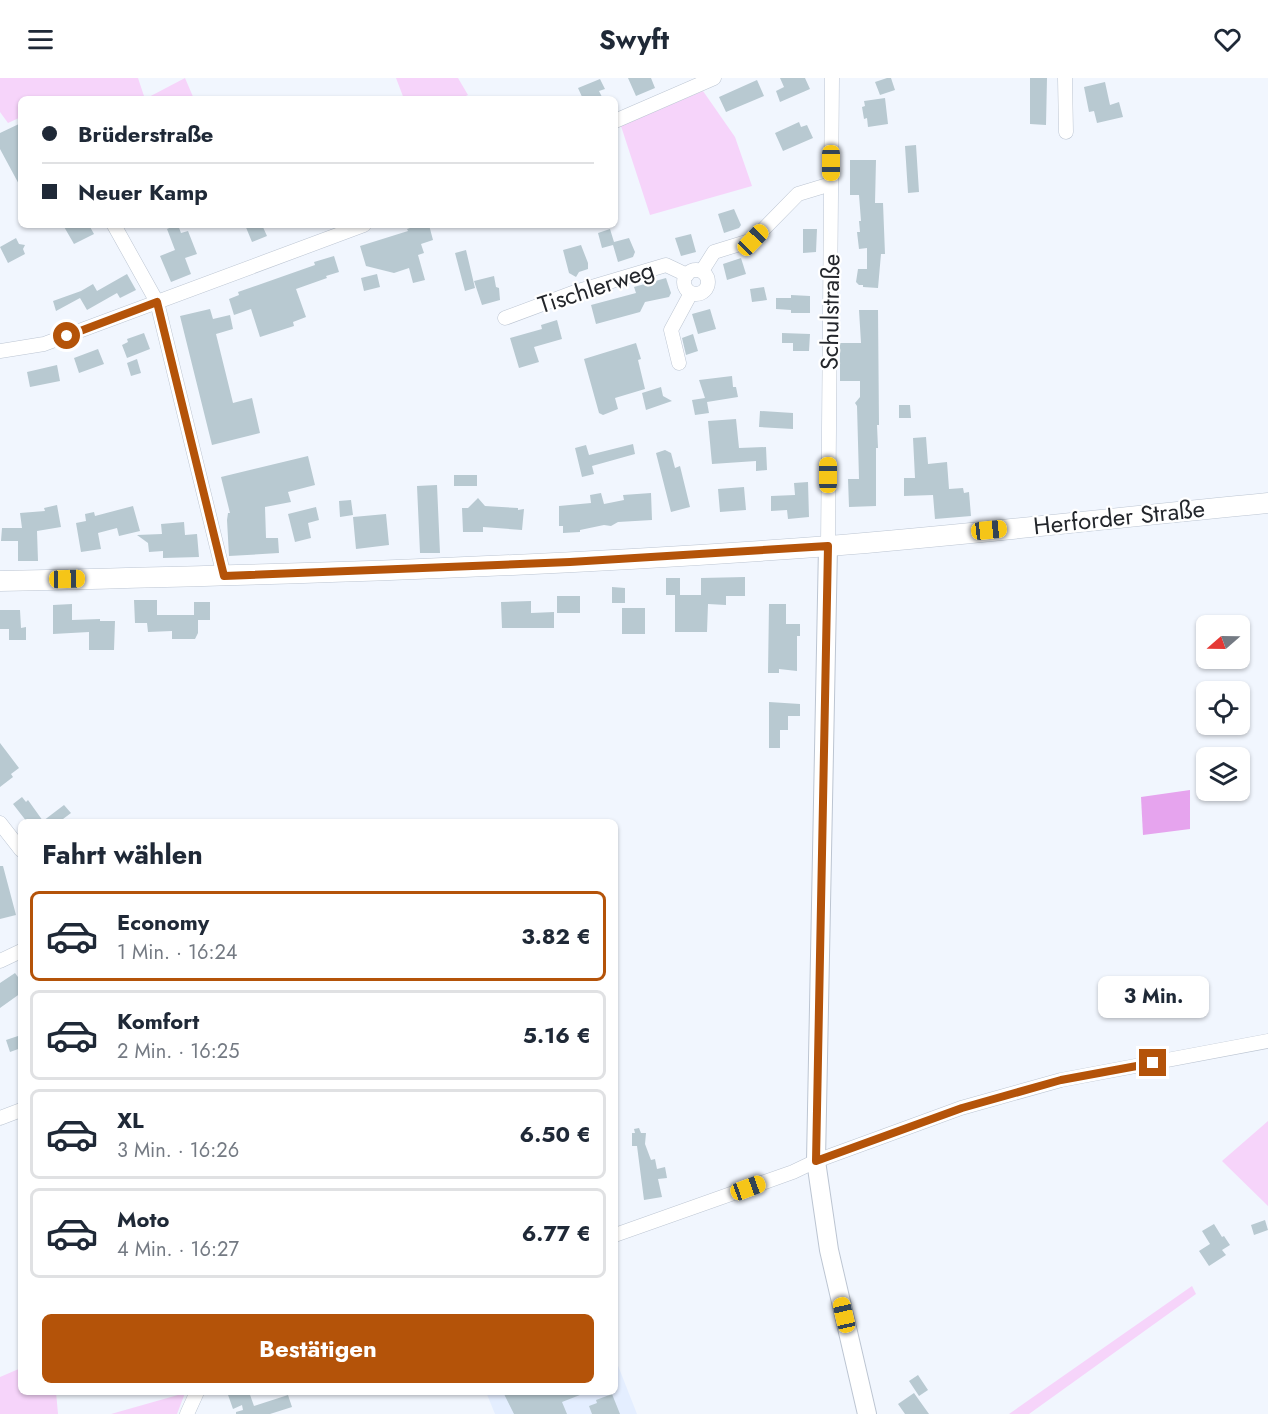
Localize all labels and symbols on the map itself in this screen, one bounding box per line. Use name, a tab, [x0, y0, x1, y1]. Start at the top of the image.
car	[822, 145, 840, 181]
car	[734, 221, 772, 259]
street label: Tischlerweg	[534, 252, 658, 322]
street label: Schulstraße	[811, 253, 849, 371]
route start	[53, 322, 80, 349]
car	[819, 457, 837, 493]
street label: Herforder Straße	[1032, 491, 1206, 543]
car	[970, 519, 1008, 541]
car	[49, 570, 85, 588]
north arrow	[1196, 615, 1250, 669]
callout: 3 Min.	[1098, 976, 1208, 1018]
route end	[1139, 1049, 1166, 1076]
car	[728, 1173, 768, 1203]
car	[831, 1295, 857, 1335]

